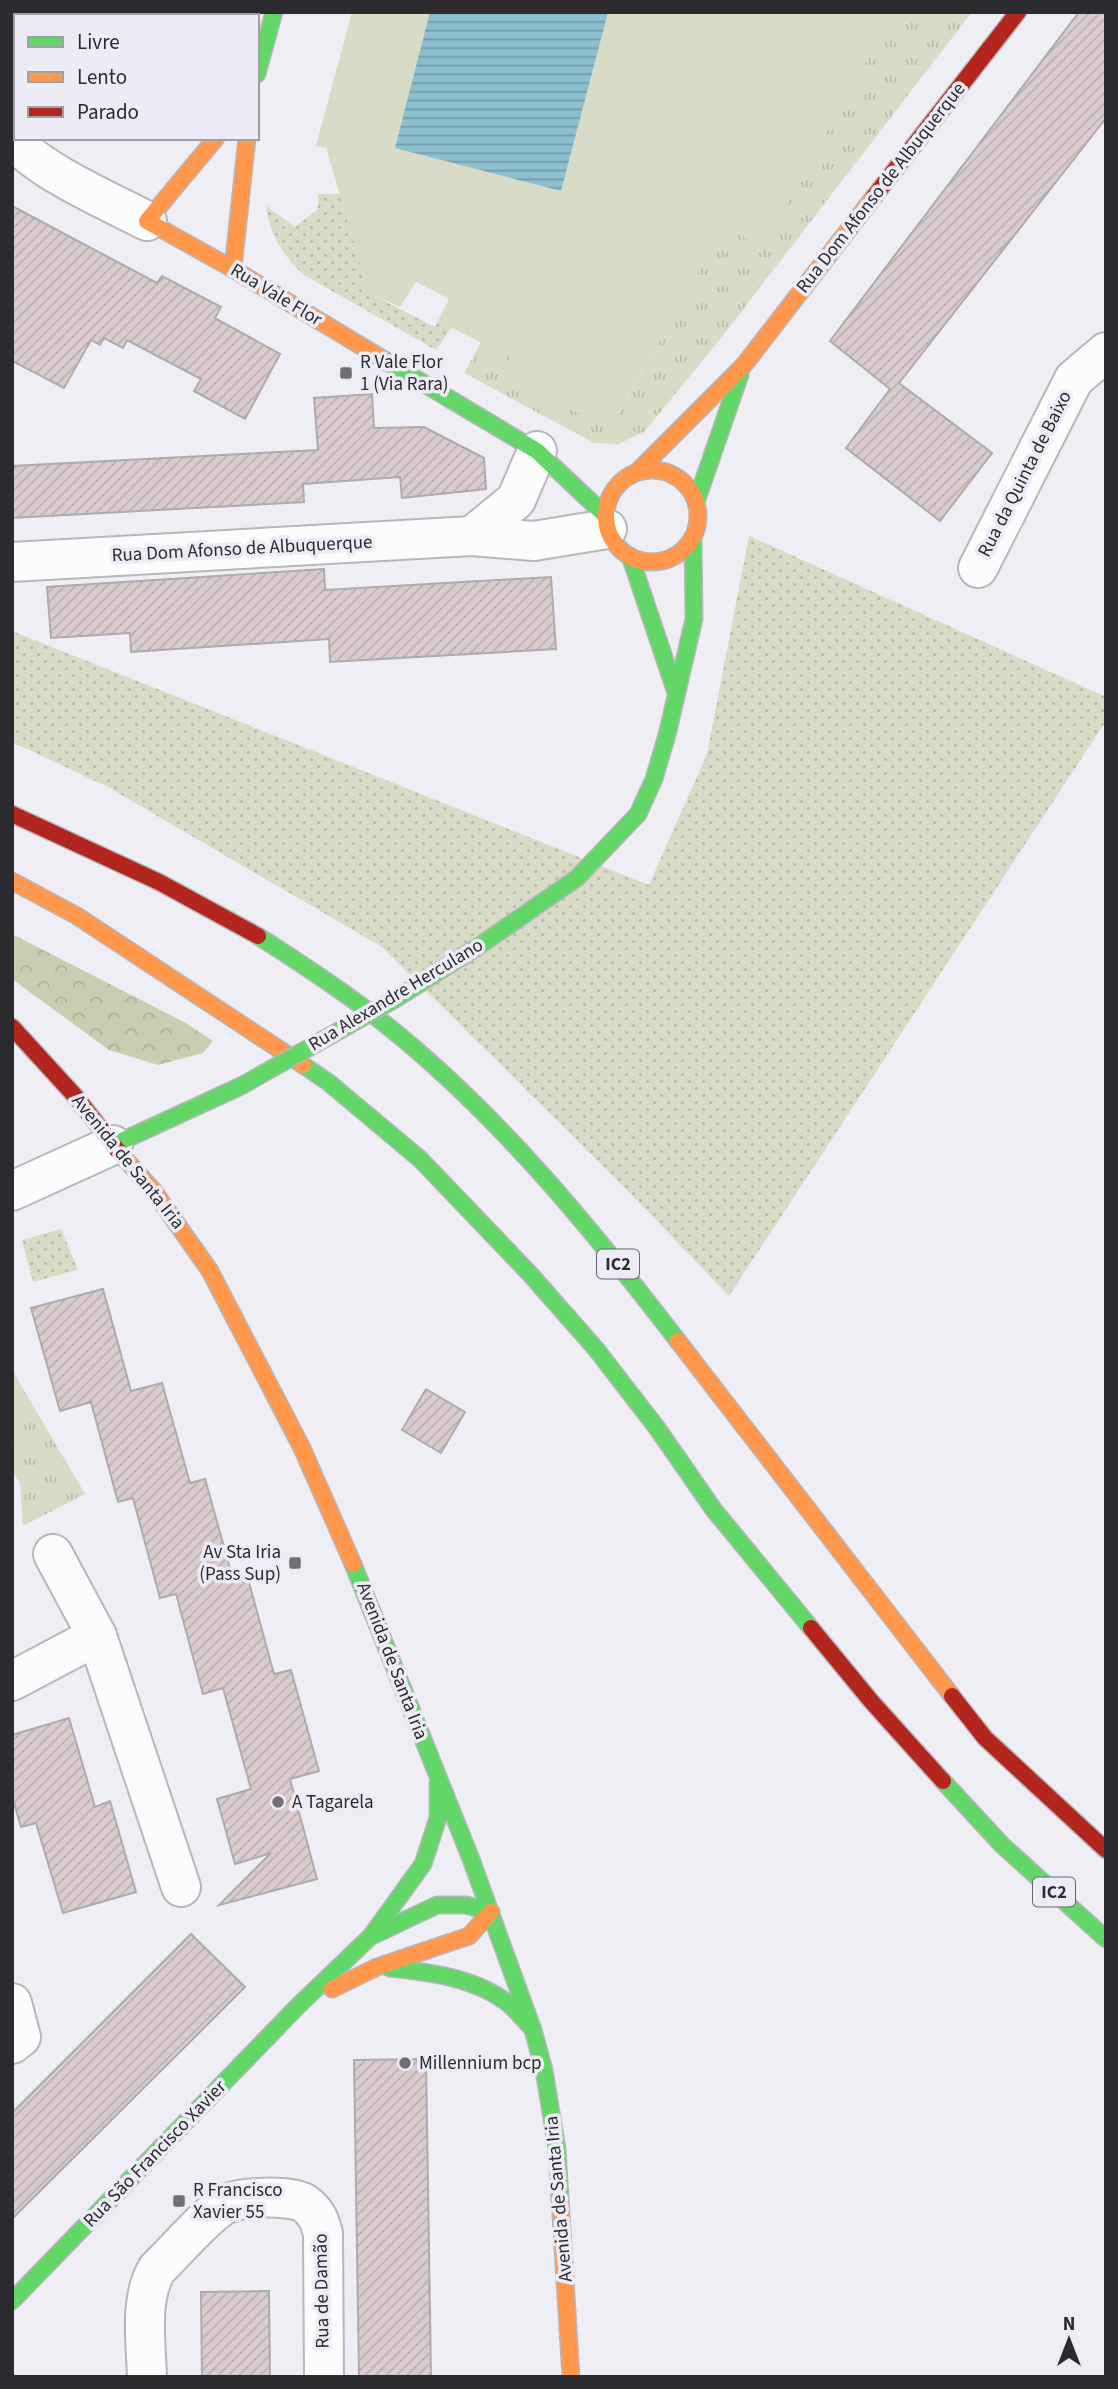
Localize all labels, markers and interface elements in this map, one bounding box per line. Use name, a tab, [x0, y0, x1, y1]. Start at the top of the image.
legend	[14, 14, 259, 140]
text: Livre	[77, 27, 120, 57]
text: Lento	[77, 62, 127, 92]
street label: Rua Dom Afonso de Albuquerque	[790, 77, 972, 299]
text: Parado	[77, 97, 139, 127]
street label: Rua Vale Flor	[225, 257, 327, 333]
place label: R Vale Flor 1 (Via Rara)	[360, 349, 449, 398]
marker: R Vale Flor 1 (Via Rara)	[338, 365, 354, 381]
street label: Rua da Quinta de Baixo	[971, 386, 1079, 562]
street label: Rua Dom Afonso de Albuquerque	[111, 529, 373, 569]
street label: Rua Alexandre Herculano	[303, 932, 489, 1058]
street label: Avenida de Santa Iria	[65, 1089, 191, 1235]
road number: IC2	[597, 1250, 639, 1279]
place label: Av Sta Iria (Pass Sup)	[199, 1539, 281, 1588]
marker: Av Sta Iria (Pass Sup)	[287, 1555, 303, 1571]
street label: Avenida de Santa Iria	[350, 1578, 434, 1744]
place label: A Tagarela	[292, 1789, 374, 1816]
marker: A Tagarela	[270, 1794, 286, 1810]
road number: IC2	[1033, 1878, 1075, 1906]
place label: Millennium bcp	[419, 2050, 542, 2077]
marker: Millennium bcp	[397, 2055, 413, 2071]
street label: Rua São Francisco Xavier	[77, 2074, 233, 2234]
street label: Avenida de Santa Iria	[538, 2115, 580, 2283]
place label: R Francisco Xavier 55	[193, 2177, 283, 2226]
marker: R Francisco Xavier 55	[171, 2193, 187, 2209]
street label: Rua de Damão	[307, 2233, 337, 2349]
north arrow	[1034, 2305, 1104, 2375]
text: N	[1063, 2311, 1075, 2338]

